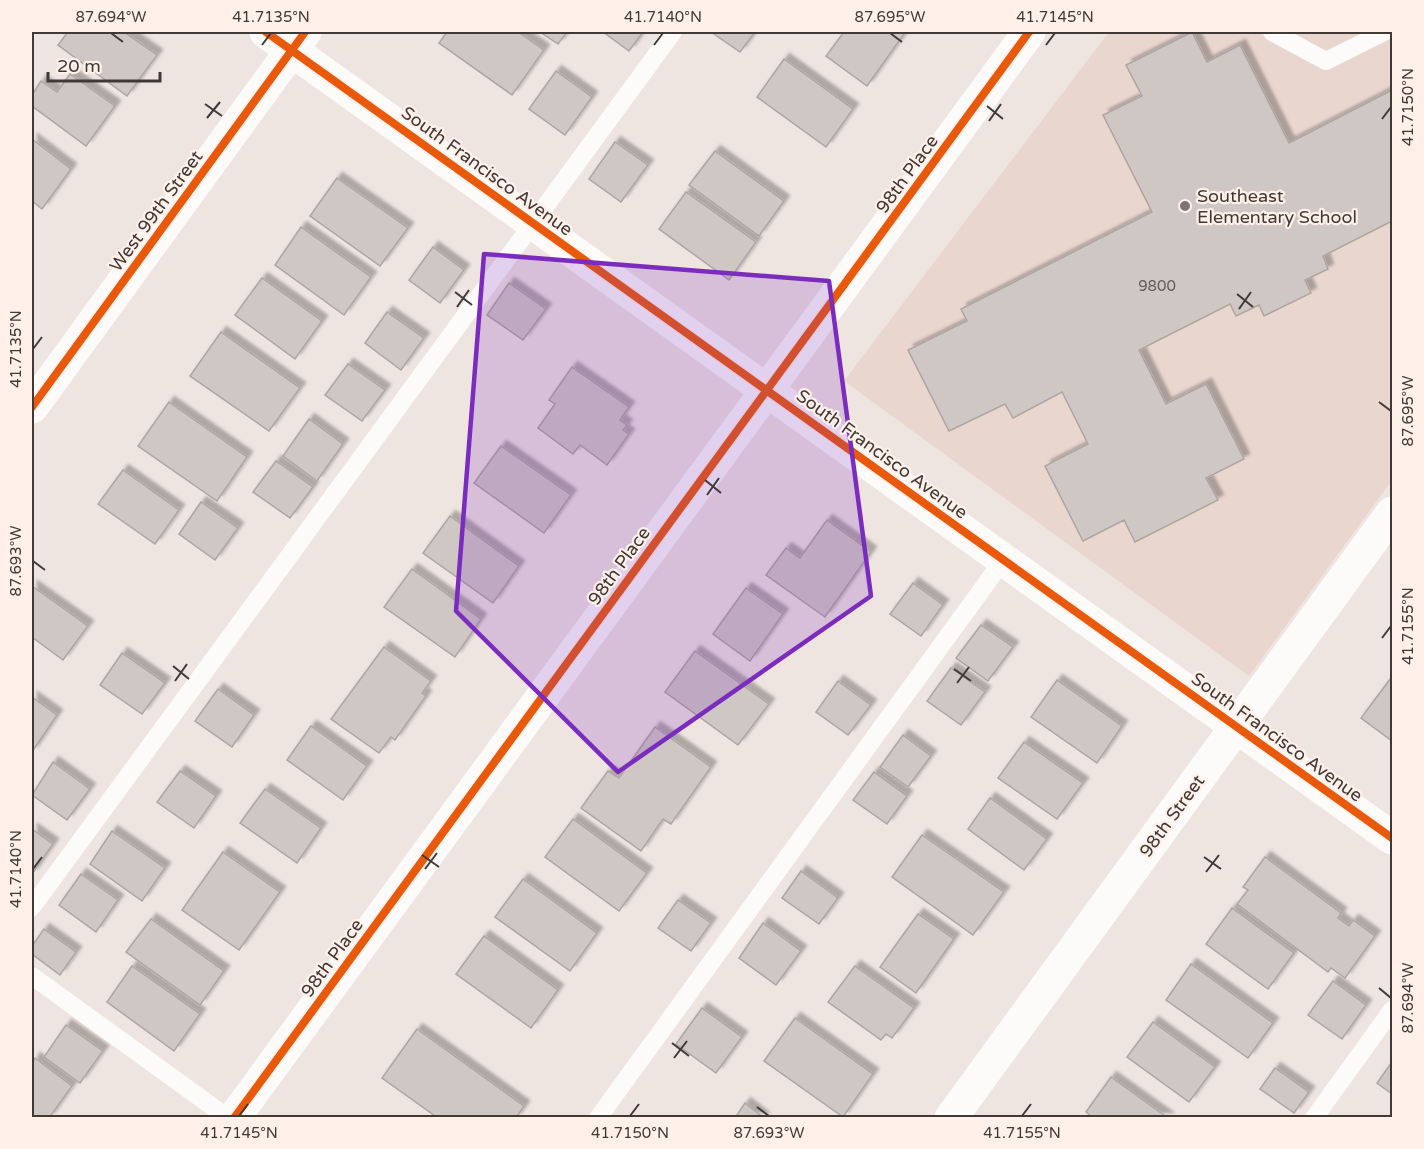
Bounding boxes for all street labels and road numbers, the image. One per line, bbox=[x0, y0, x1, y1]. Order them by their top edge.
street label: South Francisco Avenue bbox=[397, 101, 577, 241]
street label: 98th Place bbox=[871, 131, 943, 217]
street label: West 99th Street bbox=[105, 146, 207, 276]
street label: South Francisco Avenue bbox=[792, 384, 972, 524]
street label: 98th Place bbox=[583, 523, 655, 609]
street label: South Francisco Avenue bbox=[1187, 667, 1367, 807]
street label: 98th Street bbox=[1135, 770, 1209, 862]
street label: 98th Place bbox=[296, 915, 368, 1001]

